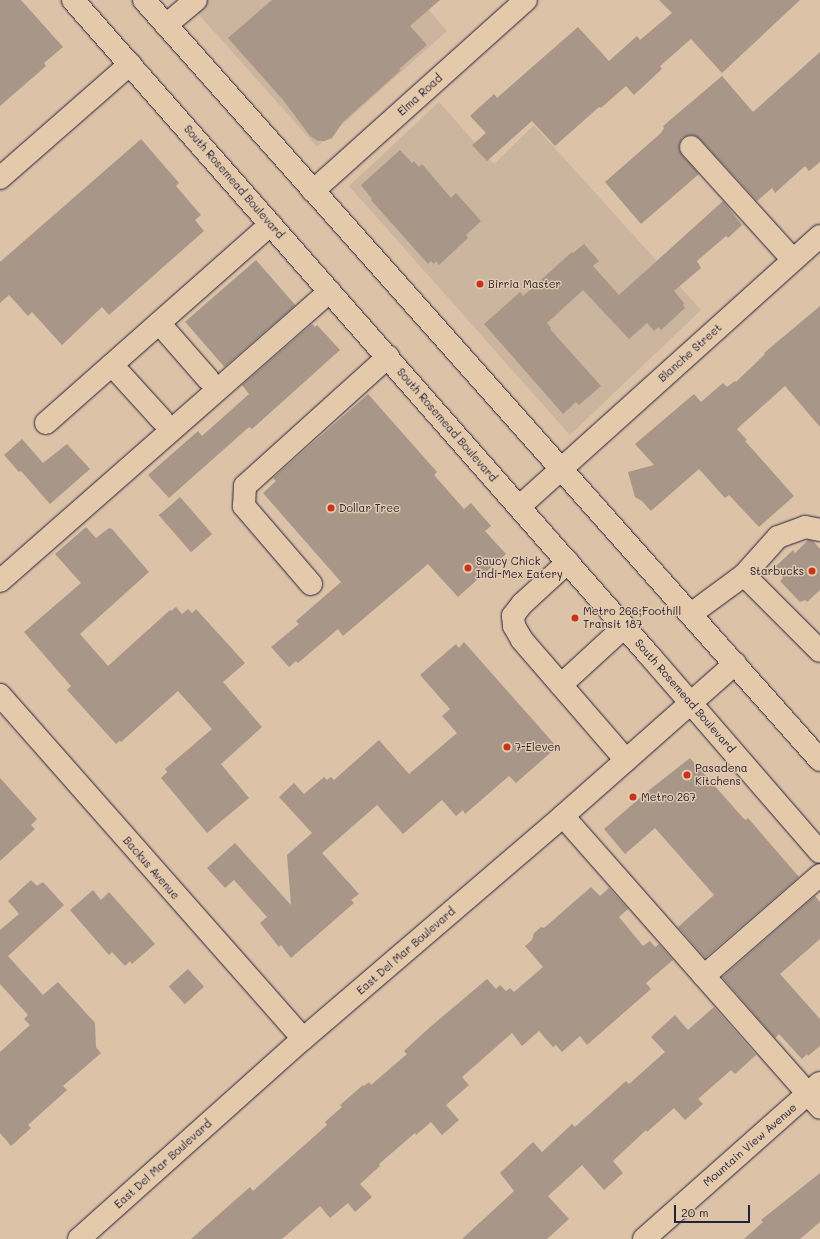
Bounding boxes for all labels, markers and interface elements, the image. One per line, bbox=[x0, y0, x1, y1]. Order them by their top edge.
street label: Elma Road bbox=[395, 71, 445, 119]
street label: South Rosemead Boulevard bbox=[181, 123, 287, 241]
place label: Birria Master bbox=[488, 277, 561, 291]
marker: Birria Master bbox=[475, 279, 485, 289]
street label: Blanche Street bbox=[656, 321, 724, 385]
street label: South Rosemead Boulevard bbox=[394, 366, 500, 484]
place label: Dollar Tree bbox=[339, 501, 400, 515]
marker: Dollar Tree bbox=[326, 503, 336, 513]
place label: Saucy Chick Indi-Mex Eatery bbox=[476, 555, 563, 581]
marker: Saucy Chick Indi-Mex Eatery bbox=[463, 563, 473, 573]
place label: Starbucks bbox=[750, 564, 804, 578]
marker: Starbucks bbox=[807, 566, 817, 576]
place label: Metro 266;Foothill Transit 187 bbox=[583, 605, 681, 631]
marker: Metro 266;Foothill Transit 187 bbox=[570, 613, 580, 623]
street label: South Rosemead Boulevard bbox=[632, 637, 738, 755]
place label: 7-Eleven bbox=[515, 740, 560, 754]
marker: 7-Eleven bbox=[502, 742, 512, 752]
place label: Pasadena Kitchens bbox=[695, 762, 748, 788]
marker: Pasadena Kitchens bbox=[682, 770, 692, 780]
place label: Metro 267 bbox=[641, 790, 696, 804]
marker: Metro 267 bbox=[628, 792, 638, 802]
street label: Backus Avenue bbox=[120, 834, 182, 902]
street label: East Del Mar Boulevard bbox=[354, 905, 458, 997]
street label: Mountain View Avenue bbox=[701, 1101, 799, 1189]
street label: East Del Mar Boulevard bbox=[112, 1117, 214, 1211]
scale bar bbox=[676, 1197, 752, 1223]
text: 20 m bbox=[681, 1204, 709, 1220]

